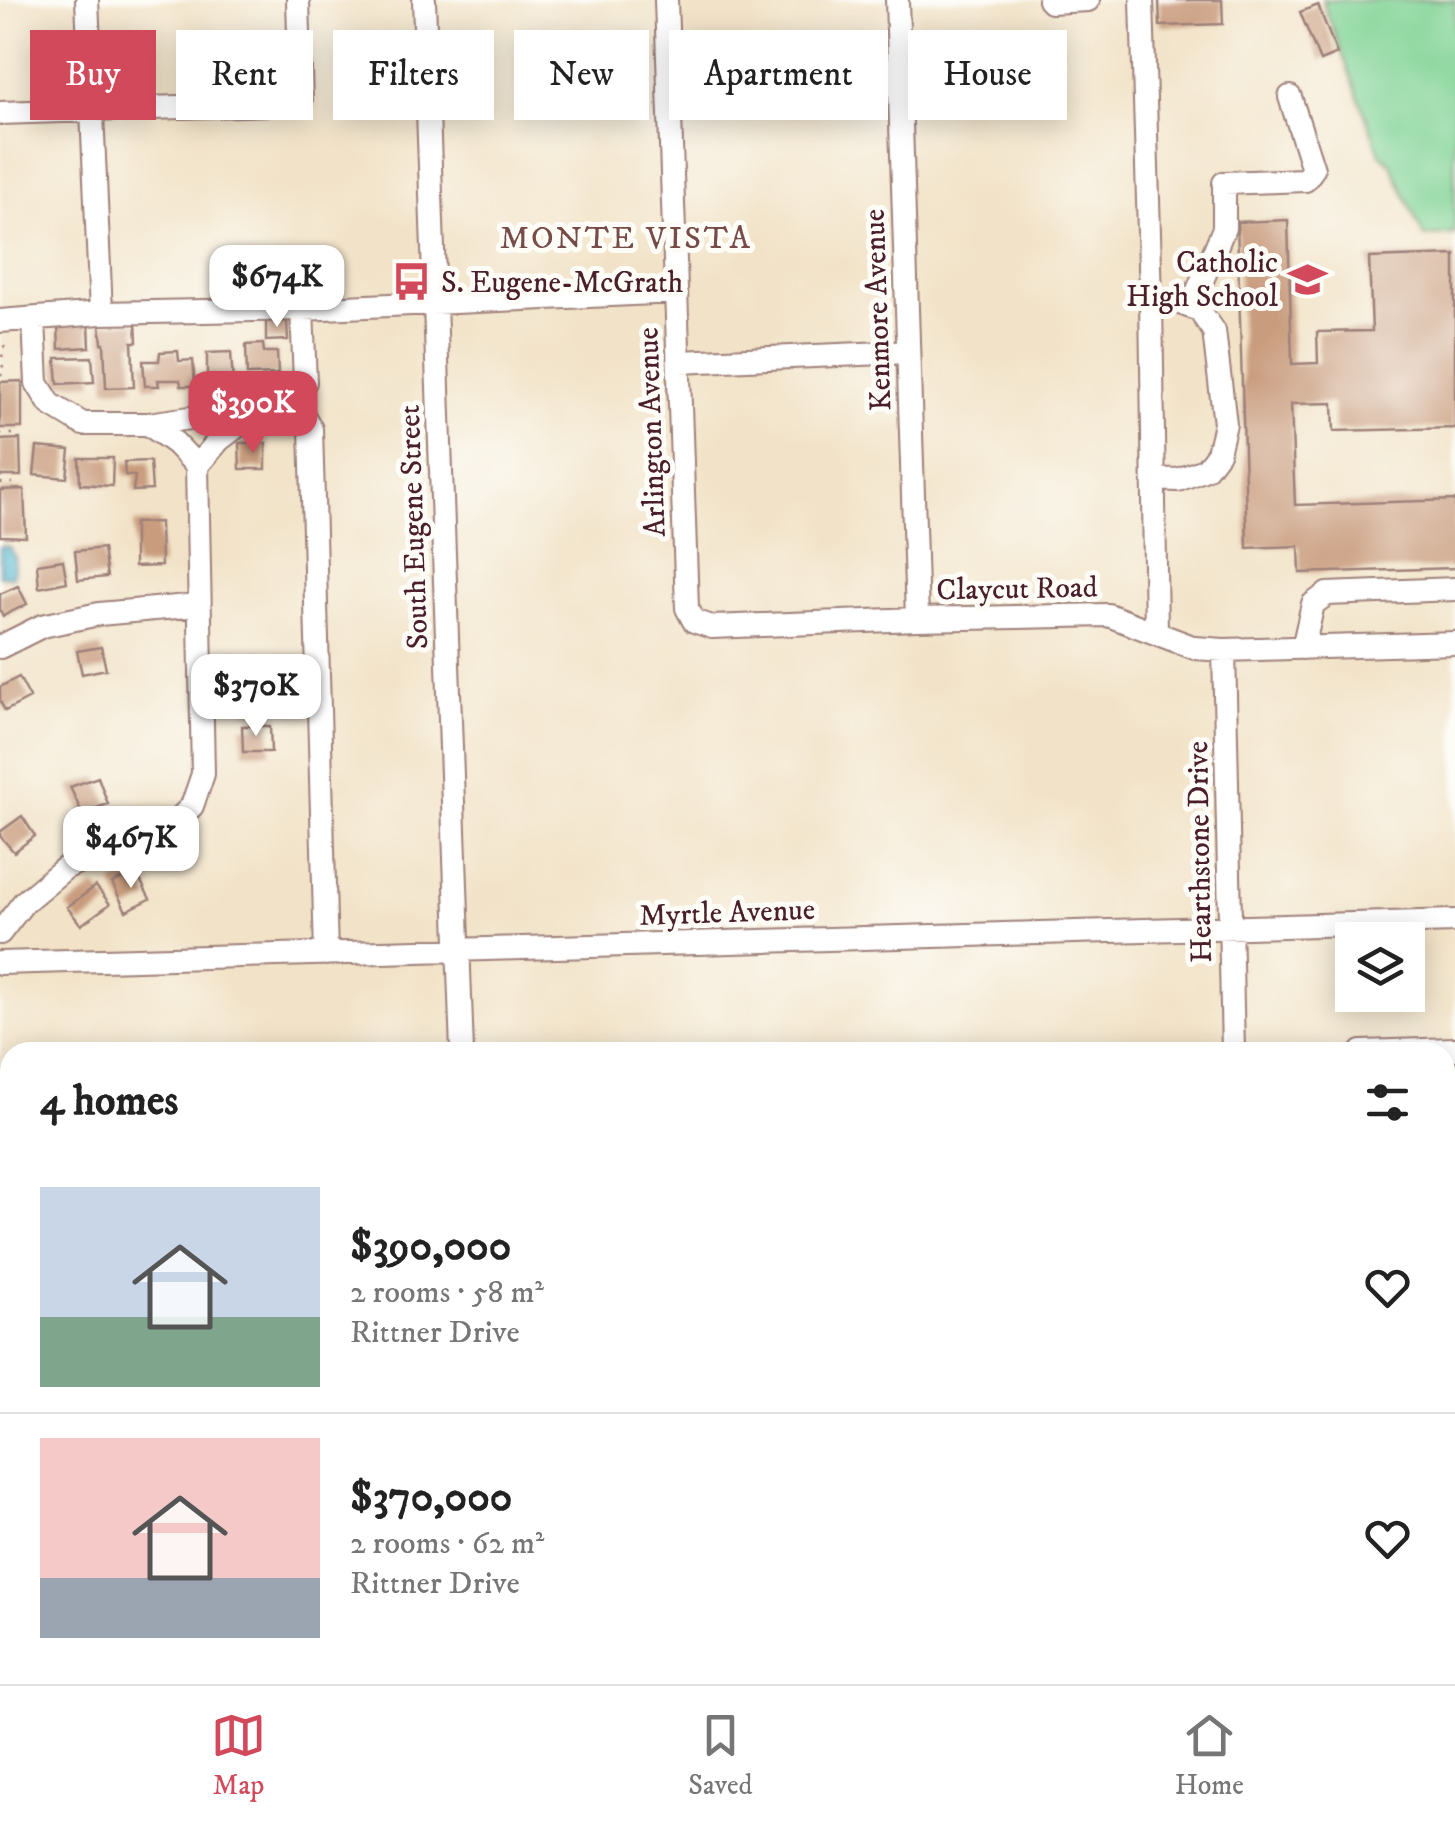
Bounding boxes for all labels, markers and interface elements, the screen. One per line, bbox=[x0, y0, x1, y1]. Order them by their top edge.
chip: Buy bbox=[30, 30, 156, 120]
chip: Rent bbox=[176, 30, 313, 120]
chip: Filters bbox=[333, 30, 494, 120]
chip: New bbox=[514, 30, 649, 120]
chip: Apartment bbox=[669, 30, 888, 120]
chip: House bbox=[908, 30, 1067, 120]
street label: Kenmore Avenue bbox=[856, 208, 901, 412]
district label: MONTE VISTA bbox=[500, 219, 752, 259]
pin: $674K bbox=[207, 245, 347, 330]
place label: Catholic High School bbox=[1126, 245, 1278, 316]
text: $674K bbox=[231, 257, 323, 297]
school or university icon: Catholic High School bbox=[1287, 258, 1329, 300]
bus stop icon: S. Eugene-McGrath bbox=[390, 261, 432, 303]
place label: S. Eugene-McGrath bbox=[441, 265, 684, 302]
street label: Arlington Avenue bbox=[630, 326, 675, 537]
pin: $390K bbox=[183, 371, 323, 456]
text: $390K bbox=[210, 383, 296, 423]
street label: South Eugene Street bbox=[392, 404, 437, 650]
street label: Claycut Road bbox=[936, 570, 1098, 609]
pin: $370K bbox=[186, 654, 326, 739]
text: $370K bbox=[213, 666, 299, 706]
street label: Hearthstone Drive bbox=[1180, 741, 1221, 963]
pin: $467K bbox=[61, 806, 201, 891]
text: $467K bbox=[85, 818, 177, 858]
street label: Myrtle Avenue bbox=[638, 892, 816, 935]
map controls bbox=[1335, 922, 1425, 1012]
button: layers bbox=[1335, 922, 1425, 1012]
icon: filters bbox=[1360, 1075, 1415, 1130]
text: 4 homes bbox=[40, 1076, 178, 1128]
text: $390,000 bbox=[350, 1221, 511, 1273]
icon: home bbox=[120, 1227, 240, 1347]
icon: heart bbox=[1360, 1260, 1415, 1315]
text: 2 rooms · 58 m² bbox=[350, 1273, 544, 1313]
text: Rittner Drive bbox=[350, 1313, 520, 1353]
text: $370,000 bbox=[350, 1472, 512, 1524]
icon: home bbox=[120, 1478, 240, 1598]
icon: heart bbox=[1360, 1511, 1415, 1566]
text: 2 rooms · 62 m² bbox=[350, 1524, 544, 1564]
text: Rittner Drive bbox=[350, 1564, 520, 1604]
tab: Map bbox=[211, 1708, 266, 1803]
tab: Saved bbox=[688, 1708, 753, 1803]
tab: Home bbox=[1175, 1708, 1244, 1803]

